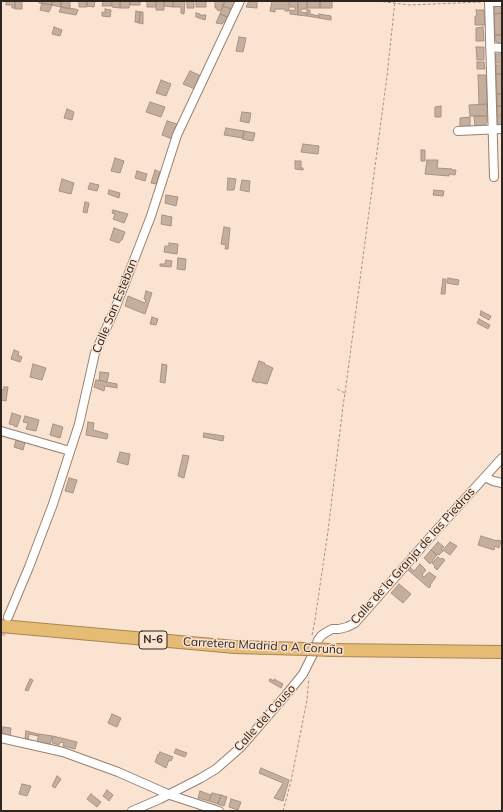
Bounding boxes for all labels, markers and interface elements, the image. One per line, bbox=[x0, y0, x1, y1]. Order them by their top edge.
street label: Calle San Esteban bbox=[90, 257, 140, 355]
street label: Calle de la Granja de las Piedras bbox=[348, 485, 478, 627]
road number: N-6 bbox=[139, 631, 167, 649]
street label: Carretera Madrid a A Coruña bbox=[183, 635, 343, 657]
street label: Calle del Couso bbox=[231, 682, 299, 754]

